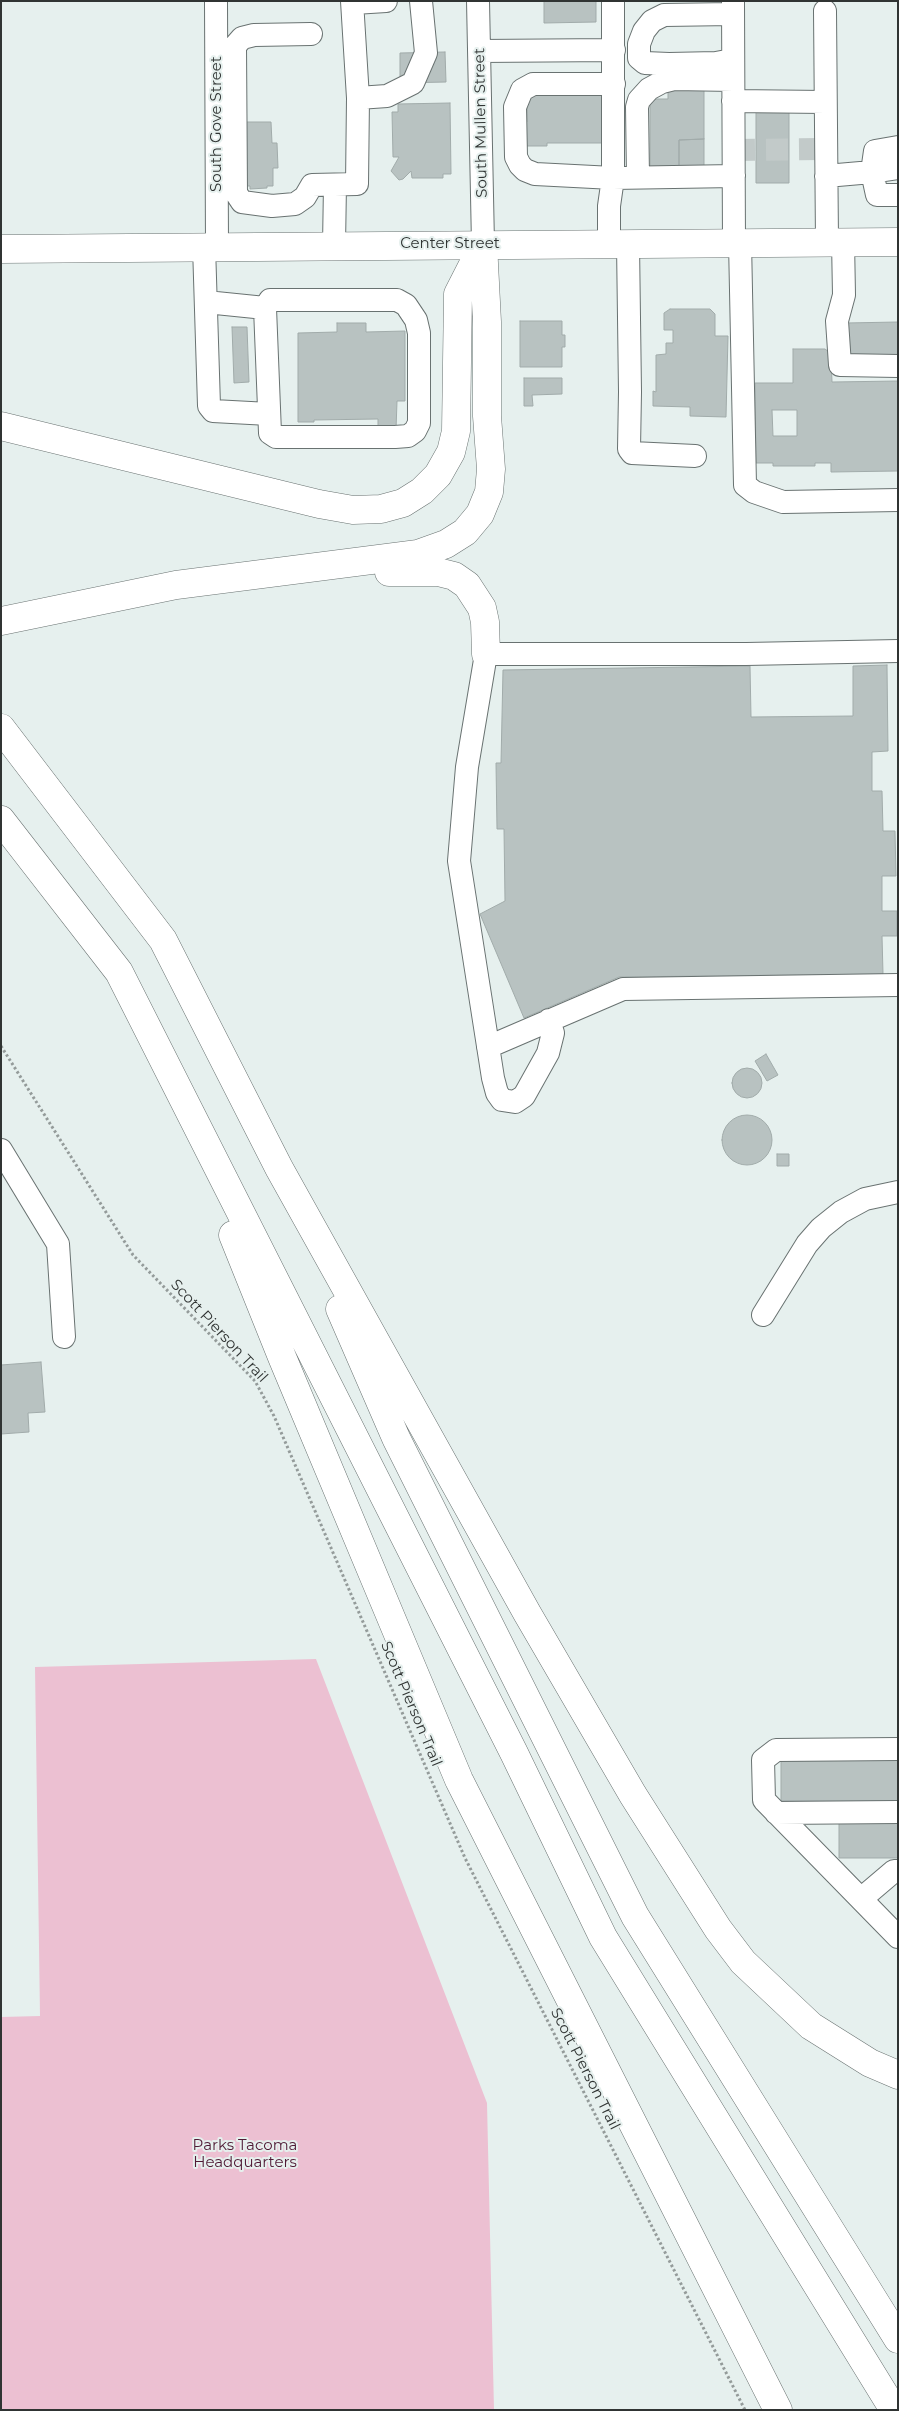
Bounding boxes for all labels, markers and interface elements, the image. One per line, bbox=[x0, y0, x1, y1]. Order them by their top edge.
street label: South Mullen Street bbox=[471, 48, 491, 198]
street label: South Gove Street bbox=[208, 56, 226, 192]
street label: Center Street bbox=[400, 235, 500, 253]
street label: Scott Pierson Trail bbox=[167, 1276, 271, 1386]
street label: Scott Pierson Trail bbox=[376, 1639, 446, 1769]
street label: Scott Pierson Trail bbox=[547, 2005, 623, 2133]
park label: Parks Tacoma Headquarters bbox=[193, 2137, 297, 2172]

